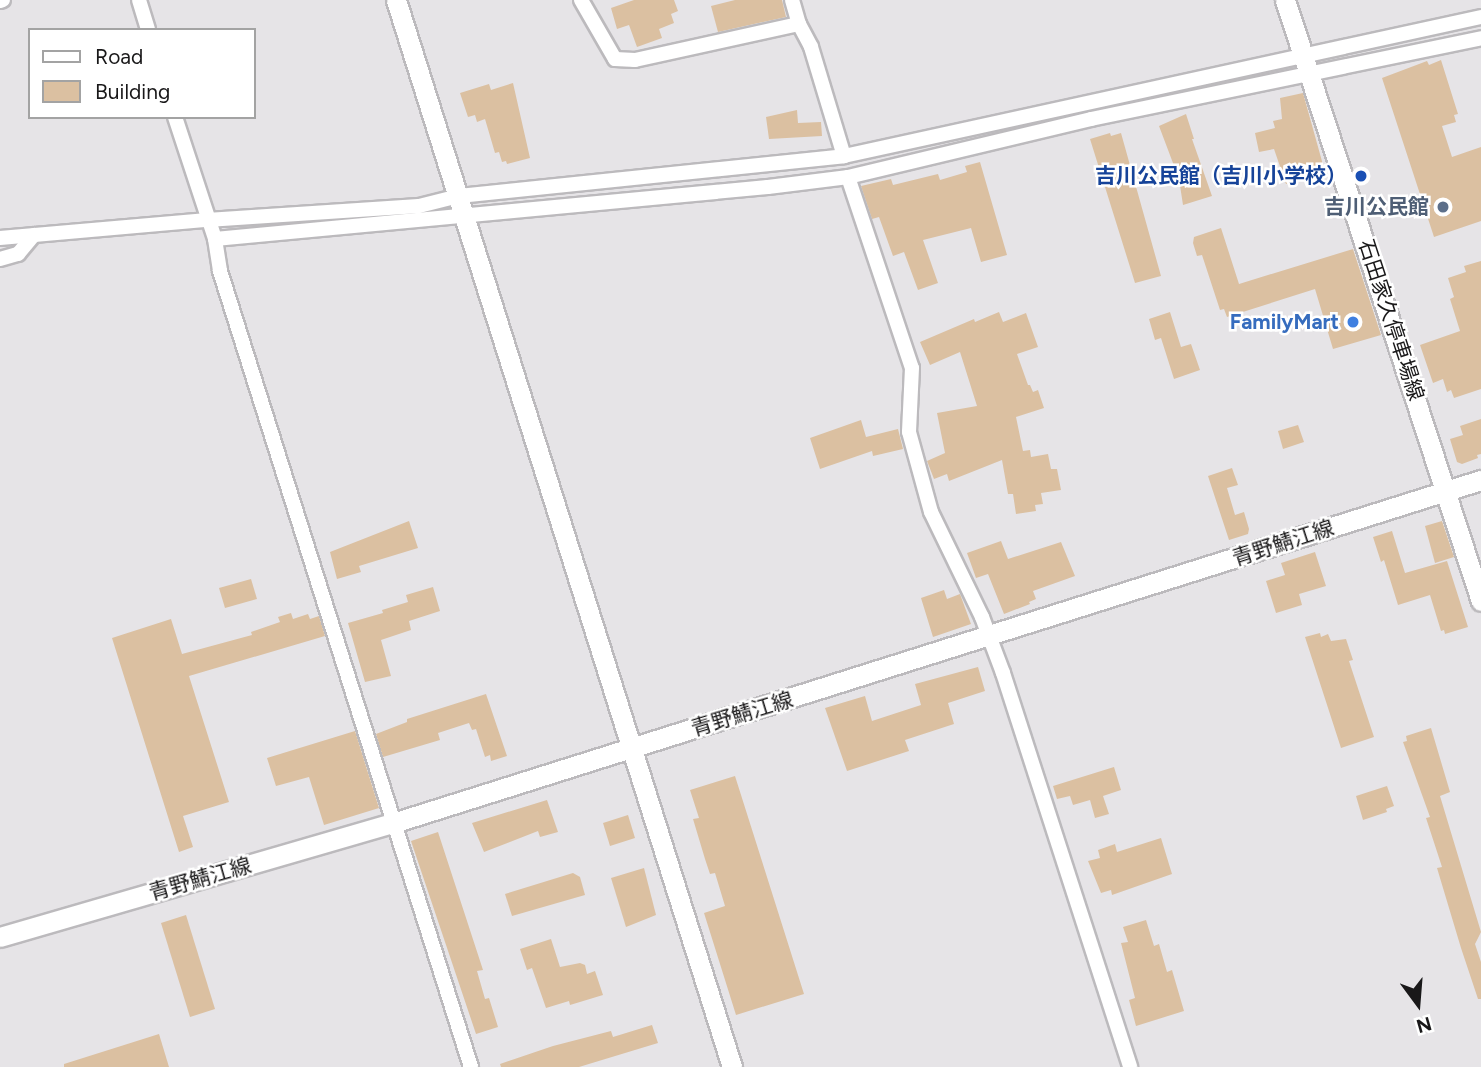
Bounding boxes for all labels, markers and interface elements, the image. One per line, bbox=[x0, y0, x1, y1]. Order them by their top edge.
legend bbox=[28, 28, 256, 119]
text: Road bbox=[95, 44, 143, 69]
text: Building bbox=[95, 79, 170, 104]
place label: 吉川公民館（吉川小学校） bbox=[1095, 163, 1347, 189]
marker: 吉川公民館（吉川小学校） bbox=[1353, 168, 1369, 184]
place label: 吉川公民館 bbox=[1324, 194, 1429, 220]
marker: 吉川公民館 bbox=[1435, 199, 1451, 215]
street label: 石田家久停車場線 bbox=[1353, 236, 1429, 404]
place label: FamilyMart bbox=[1230, 309, 1339, 335]
marker: FamilyMart bbox=[1345, 314, 1361, 330]
street label: 青野鯖江線 bbox=[1229, 515, 1337, 571]
street label: 青野鯖江線 bbox=[688, 687, 796, 741]
street label: 青野鯖江線 bbox=[146, 852, 254, 906]
north arrow bbox=[1383, 969, 1453, 1039]
text: N bbox=[1414, 1012, 1434, 1038]

